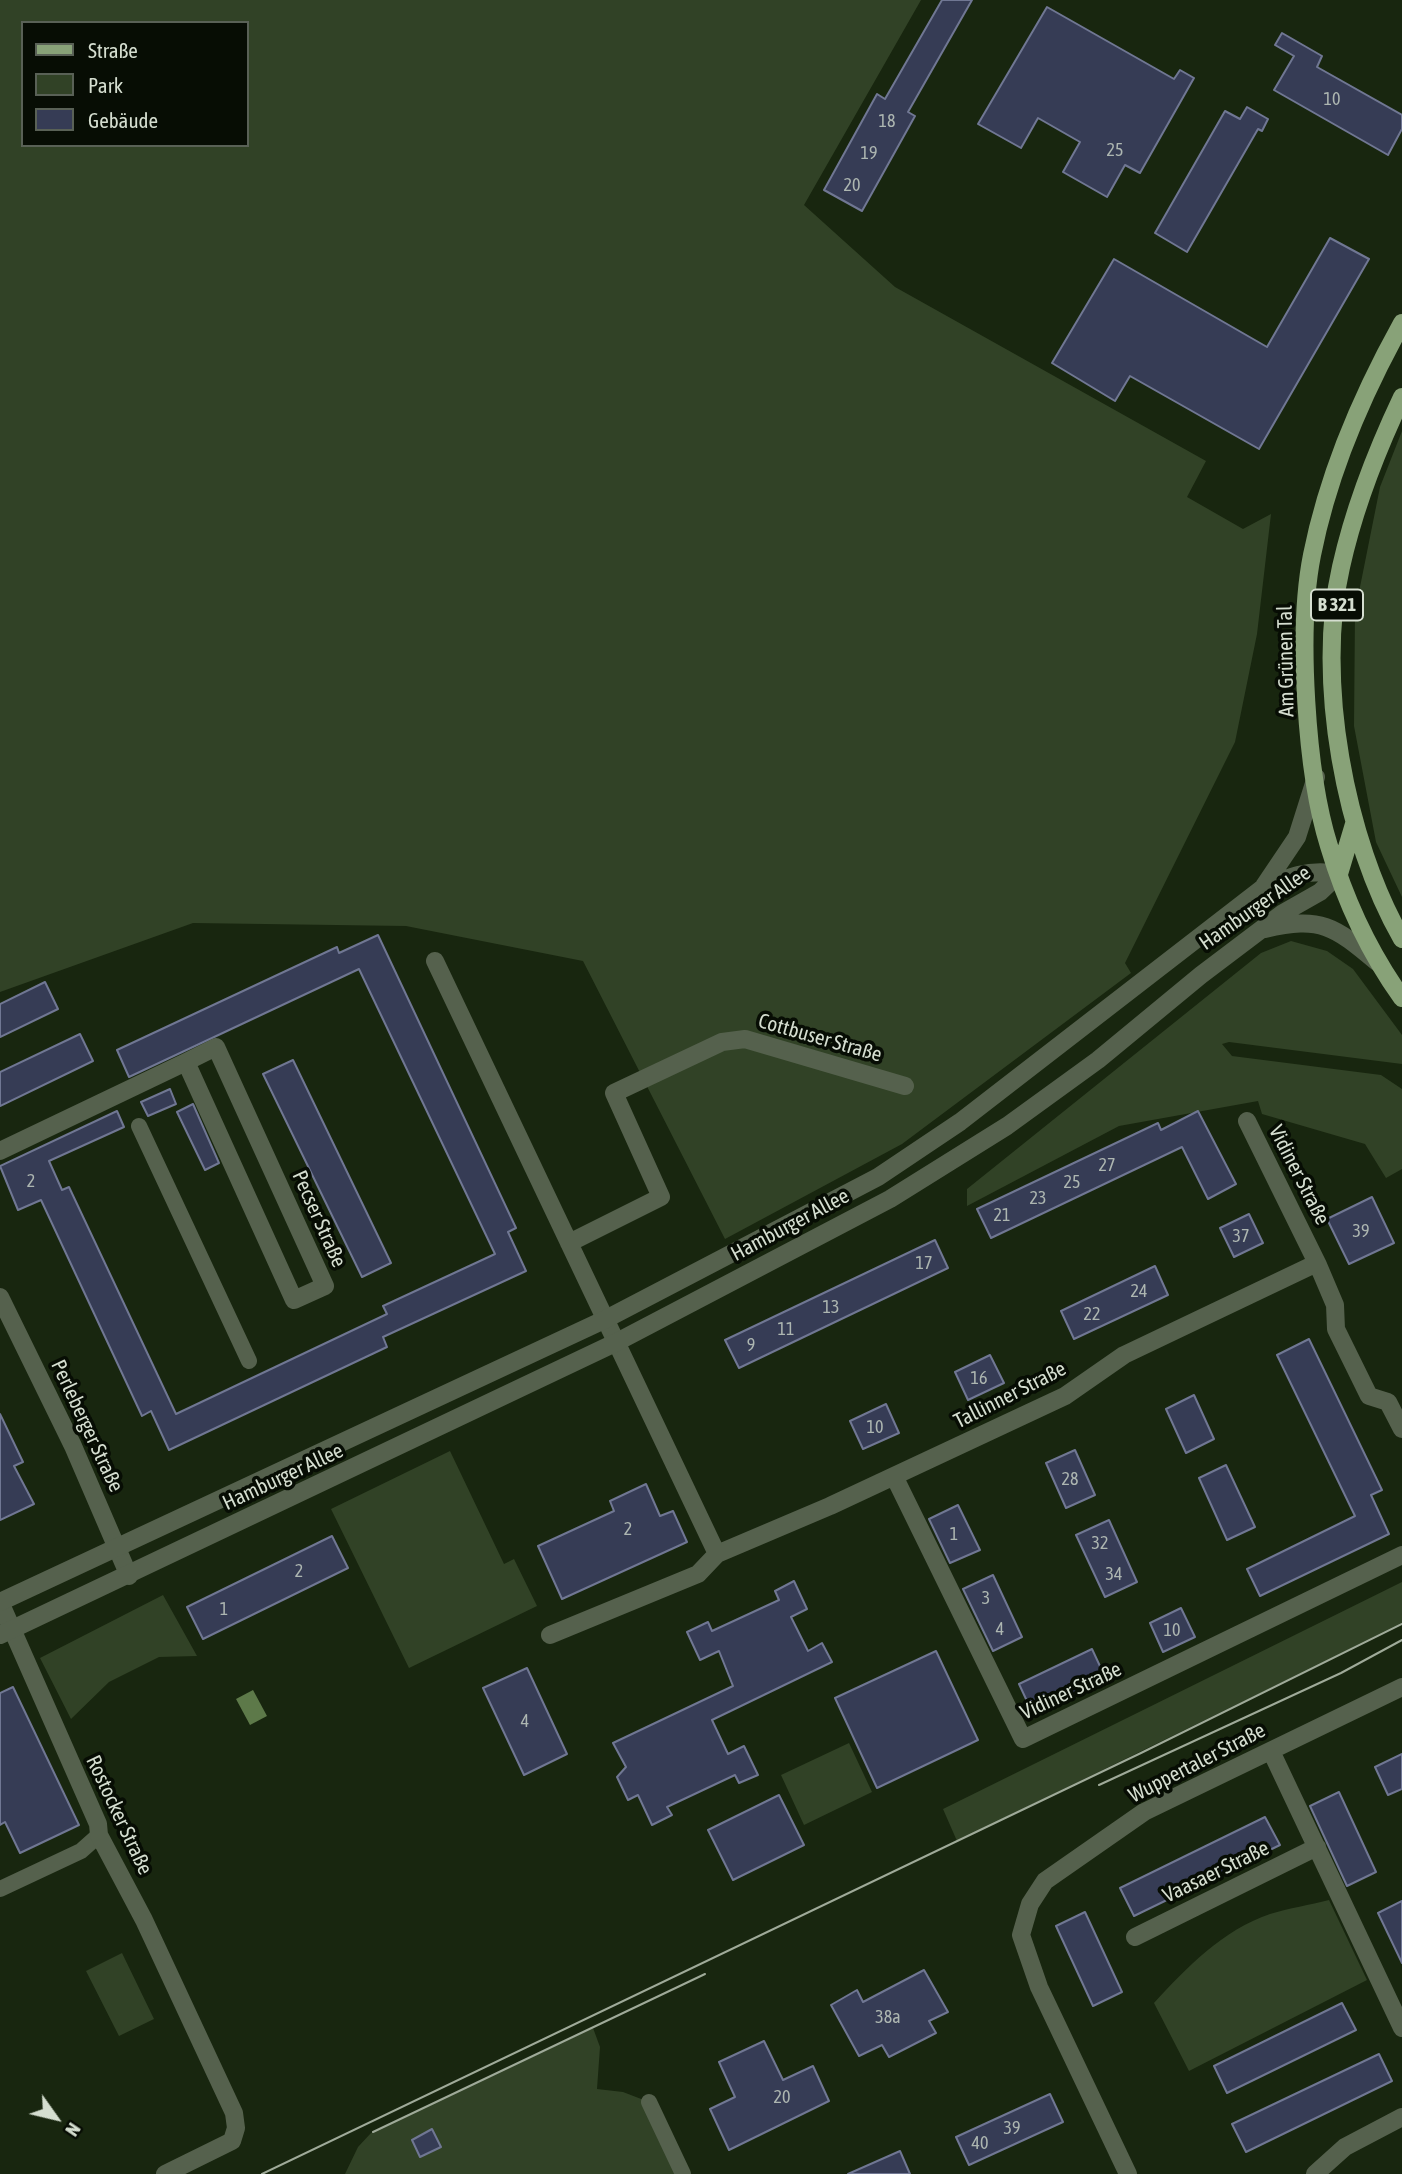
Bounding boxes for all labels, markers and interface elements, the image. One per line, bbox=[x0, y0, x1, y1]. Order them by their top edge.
legend bbox=[21, 21, 248, 147]
text: Straße bbox=[88, 38, 138, 62]
text: Park bbox=[88, 73, 123, 97]
house number: 10 bbox=[1324, 88, 1340, 110]
text: Gebäude bbox=[88, 108, 158, 132]
house number: 18 bbox=[879, 110, 895, 132]
house number: 25 bbox=[1107, 139, 1123, 161]
house number: 19 bbox=[861, 142, 877, 164]
house number: 20 bbox=[844, 174, 860, 196]
road number: B 321 bbox=[1311, 590, 1363, 620]
street label: Am Grünen Tal bbox=[1272, 605, 1300, 717]
street label: Hamburger Allee bbox=[1194, 860, 1316, 956]
street label: Cottbuser Straße bbox=[755, 1008, 885, 1068]
street label: Vidiner Straße bbox=[1263, 1121, 1335, 1229]
house number: 27 bbox=[1099, 1154, 1115, 1176]
street label: Pecser Straße bbox=[287, 1167, 351, 1271]
house number: 2 bbox=[27, 1170, 35, 1192]
house number: 25 bbox=[1064, 1171, 1080, 1193]
street label: Hamburger Allee bbox=[727, 1183, 853, 1267]
house number: 23 bbox=[1030, 1187, 1046, 1209]
house number: 21 bbox=[994, 1204, 1010, 1226]
house number: 39 bbox=[1353, 1220, 1369, 1242]
house number: 37 bbox=[1233, 1225, 1249, 1247]
house number: 17 bbox=[916, 1252, 932, 1274]
house number: 24 bbox=[1131, 1280, 1147, 1302]
house number: 13 bbox=[823, 1296, 839, 1318]
house number: 22 bbox=[1084, 1303, 1100, 1325]
house number: 11 bbox=[778, 1318, 794, 1340]
house number: 9 bbox=[747, 1334, 755, 1356]
street label: Perleberger Straße bbox=[45, 1356, 129, 1496]
street label: Tallinner Straße bbox=[950, 1356, 1070, 1434]
house number: 16 bbox=[971, 1367, 987, 1389]
house number: 10 bbox=[867, 1416, 883, 1438]
street label: Hamburger Allee bbox=[219, 1438, 347, 1516]
house number: 28 bbox=[1062, 1468, 1078, 1490]
house number: 2 bbox=[624, 1518, 632, 1540]
house number: 1 bbox=[950, 1523, 958, 1545]
house number: 32 bbox=[1092, 1532, 1108, 1554]
house number: 2 bbox=[295, 1560, 303, 1582]
house number: 34 bbox=[1106, 1563, 1122, 1585]
house number: 3 bbox=[982, 1587, 990, 1609]
house number: 1 bbox=[220, 1598, 228, 1620]
house number: 4 bbox=[996, 1618, 1004, 1640]
house number: 10 bbox=[1164, 1619, 1180, 1641]
street label: Vidiner Straße bbox=[1017, 1657, 1125, 1725]
house number: 4 bbox=[521, 1710, 529, 1732]
street label: Wuppertaler Straße bbox=[1124, 1718, 1270, 1808]
street label: Rostocker Straße bbox=[80, 1751, 158, 1879]
street label: Vaasaer Straße bbox=[1159, 1836, 1273, 1908]
house number: 38a bbox=[875, 2006, 901, 2028]
north arrow bbox=[21, 2083, 91, 2153]
house number: 20 bbox=[774, 2086, 790, 2108]
house number: 39 bbox=[1004, 2117, 1020, 2139]
text: N bbox=[61, 2119, 86, 2141]
house number: 40 bbox=[972, 2132, 988, 2154]

